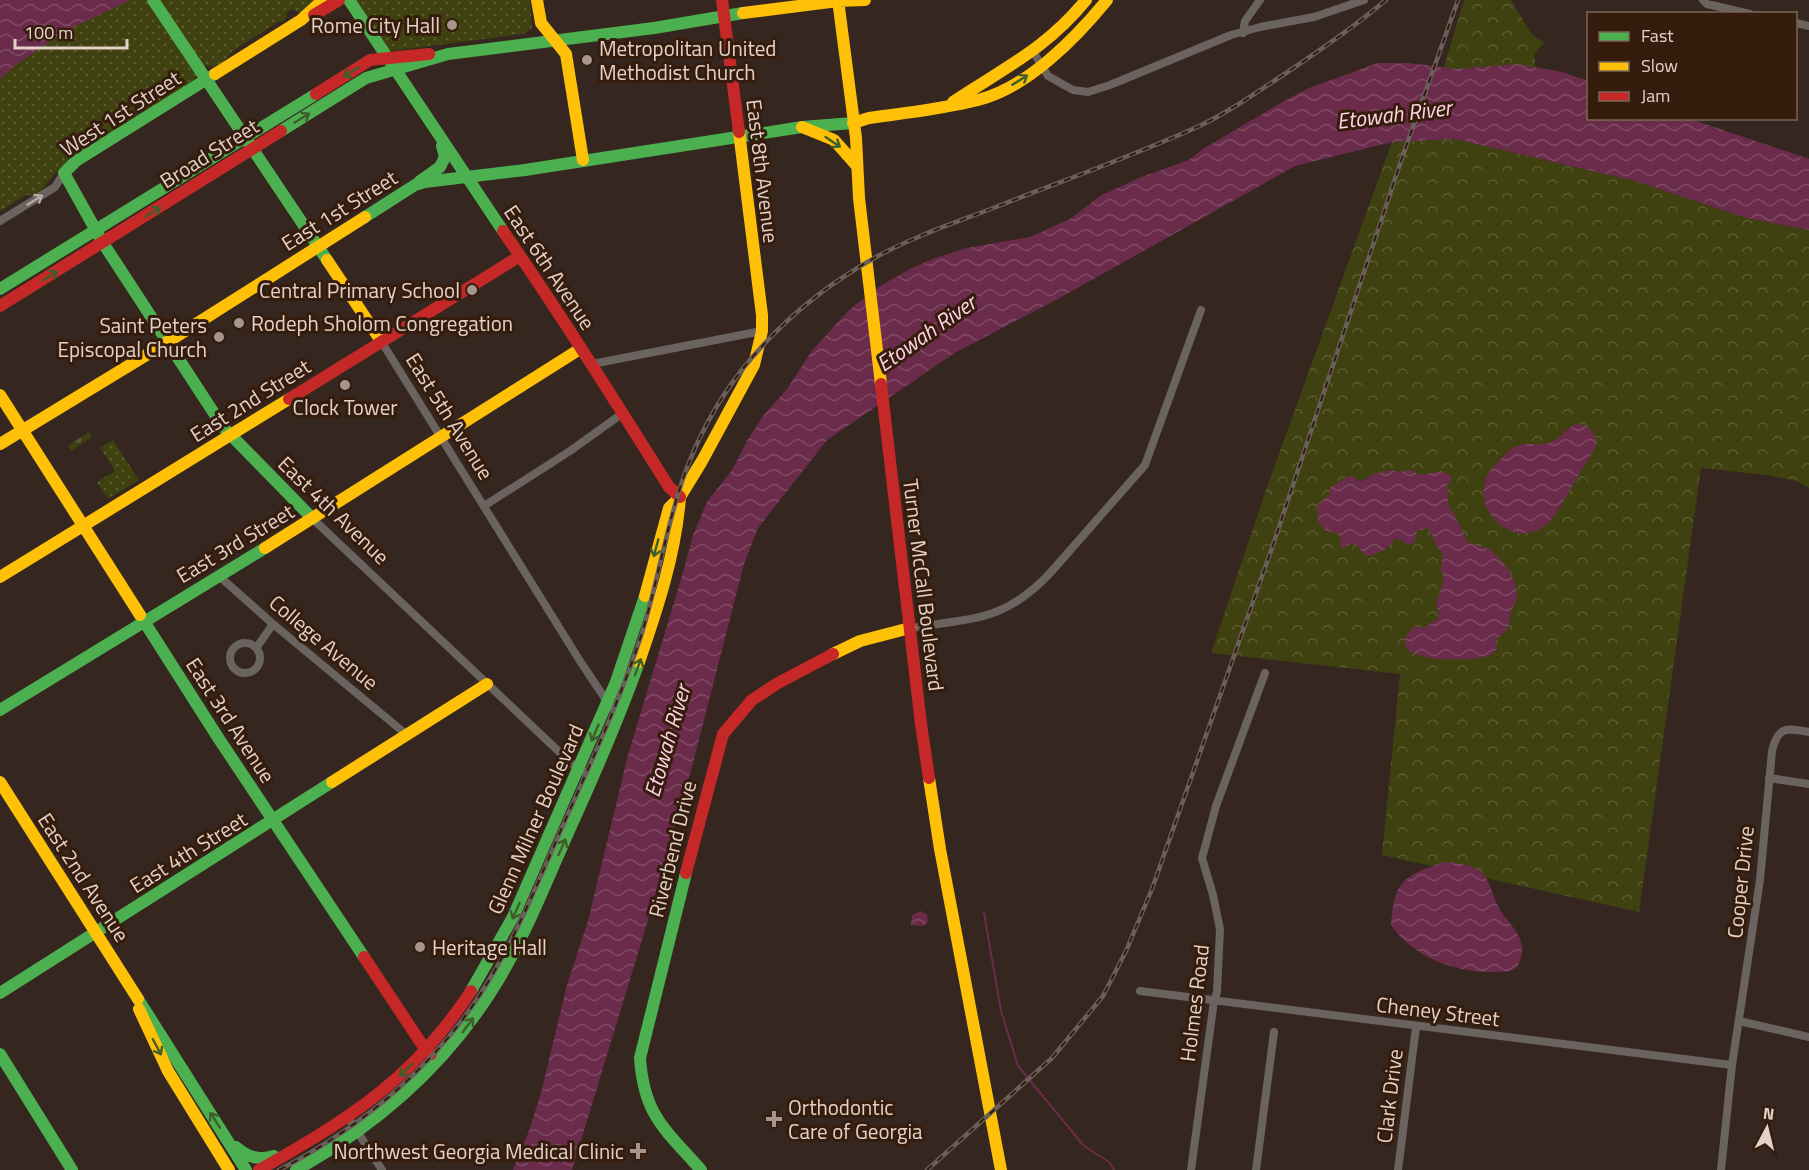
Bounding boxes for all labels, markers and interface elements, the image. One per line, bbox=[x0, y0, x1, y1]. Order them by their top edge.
place label: Rome City Hall bbox=[311, 9, 440, 41]
scale bar bbox=[15, 12, 128, 50]
legend bbox=[1587, 12, 1797, 120]
marker: Rome City Hall bbox=[445, 18, 459, 32]
text: 100 m bbox=[24, 19, 73, 46]
text: Fast bbox=[1641, 22, 1674, 49]
place label: Metropolitan United Methodist Church bbox=[599, 32, 776, 88]
text: Slow bbox=[1641, 52, 1678, 79]
marker: Metropolitan United Methodist Church bbox=[580, 53, 594, 67]
street label: West 1st Street bbox=[53, 62, 187, 164]
one-way arrow bbox=[343, 67, 360, 79]
one-way arrow bbox=[1011, 74, 1028, 86]
text: Jam bbox=[1641, 82, 1670, 109]
water label: Etowah River bbox=[1335, 90, 1456, 138]
street label: East 8th Avenue bbox=[738, 97, 788, 245]
street label: Broad Street bbox=[153, 110, 265, 196]
one-way arrow bbox=[293, 112, 310, 124]
one-way arrow bbox=[824, 136, 841, 149]
street label: East 1st Street bbox=[275, 161, 404, 258]
one-way arrow bbox=[26, 193, 43, 205]
street label: East 6th Avenue bbox=[496, 198, 604, 336]
one-way arrow bbox=[144, 205, 161, 217]
one-way arrow bbox=[41, 269, 58, 281]
place label: Central Primary School bbox=[259, 274, 460, 306]
marker: Central Primary School bbox=[465, 283, 479, 297]
water label: Etowah River bbox=[869, 284, 985, 380]
place label: Rodeph Sholom Congregation bbox=[251, 307, 513, 339]
place label: Saint Peters Episcopal Church bbox=[57, 309, 207, 365]
marker: Rodeph Sholom Congregation bbox=[232, 316, 246, 330]
marker: Saint Peters Episcopal Church bbox=[212, 330, 226, 344]
street label: East 5th Avenue bbox=[398, 346, 502, 486]
street label: East 2nd Street bbox=[184, 350, 317, 450]
marker: Clock Tower bbox=[338, 378, 352, 392]
place label: Clock Tower bbox=[292, 391, 398, 423]
street label: East 4th Avenue bbox=[271, 448, 397, 572]
street label: Turner McCall Boulevard bbox=[895, 477, 953, 693]
street label: East 3rd Street bbox=[170, 495, 301, 591]
one-way arrow bbox=[650, 539, 662, 558]
street label: College Avenue bbox=[262, 587, 386, 697]
street label: East 3rd Avenue bbox=[178, 651, 284, 789]
one-way arrow bbox=[633, 658, 644, 677]
water label: Etowah River bbox=[635, 678, 700, 801]
street label: Glenn Milner Boulevard bbox=[479, 719, 591, 919]
one-way arrow bbox=[589, 723, 600, 742]
street label: Riverbend Drive bbox=[640, 777, 704, 921]
street label: East 4th Street bbox=[123, 803, 253, 901]
street label: East 2nd Avenue bbox=[30, 806, 138, 948]
street label: Cooper Drive bbox=[1718, 824, 1762, 940]
one-way arrow bbox=[557, 838, 568, 856]
one-way arrow bbox=[509, 902, 521, 920]
place label: Heritage Hall bbox=[432, 931, 547, 963]
marker: Heritage Hall bbox=[413, 940, 427, 954]
street label: Holmes Road bbox=[1171, 942, 1217, 1064]
street label: Cheney Street bbox=[1375, 988, 1502, 1035]
one-way arrow bbox=[461, 1017, 474, 1033]
one-way arrow bbox=[151, 1038, 163, 1055]
street label: Clark Drive bbox=[1367, 1047, 1411, 1145]
one-way arrow bbox=[398, 1063, 413, 1078]
place label: Orthodontic Care of Georgia bbox=[788, 1091, 923, 1147]
north arrow bbox=[1737, 1098, 1797, 1158]
text: N bbox=[1762, 1101, 1776, 1126]
marker: Orthodontic Care of Georgia bbox=[765, 1110, 783, 1128]
one-way arrow bbox=[209, 1113, 221, 1129]
place label: Northwest Georgia Medical Clinic bbox=[334, 1135, 624, 1167]
marker: Northwest Georgia Medical Clinic bbox=[629, 1142, 647, 1160]

